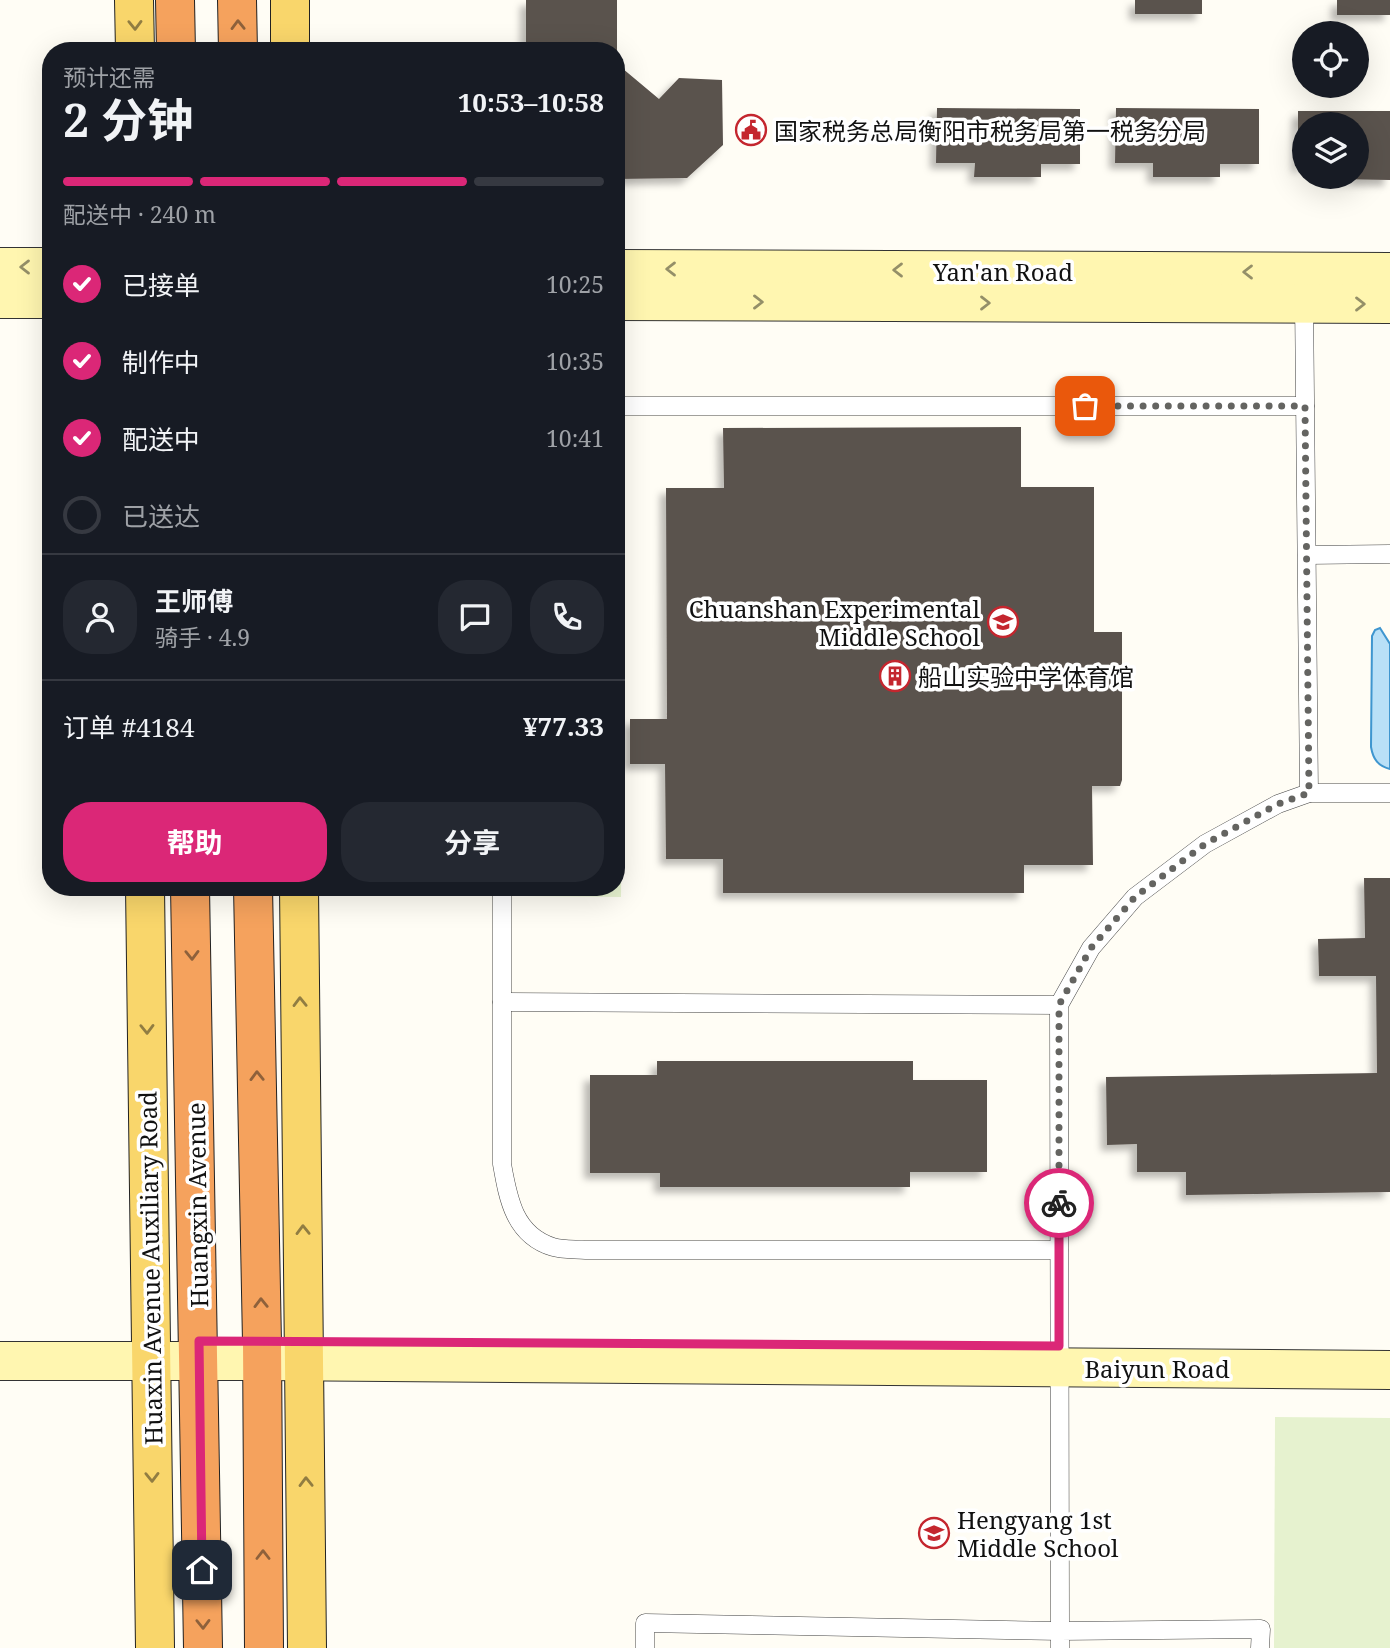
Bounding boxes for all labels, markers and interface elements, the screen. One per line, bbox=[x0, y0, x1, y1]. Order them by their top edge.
one-way arrow bbox=[127, 20, 142, 31]
one-way arrow bbox=[230, 20, 246, 30]
map controls bbox=[1292, 21, 1369, 189]
button: locate bbox=[1292, 21, 1369, 98]
text: 预计还需 bbox=[63, 61, 155, 93]
text: 10:53–10:58 bbox=[458, 84, 604, 120]
text: 2 分钟 bbox=[63, 88, 193, 150]
button: layers bbox=[1292, 112, 1369, 189]
public building icon: 国家税务总局衡阳市税务局第一税务分局 bbox=[734, 113, 768, 147]
place label: 国家税务总局衡阳市税务局第一税务分局 bbox=[774, 114, 1206, 147]
text: 配送中 · 240 m bbox=[63, 198, 216, 230]
street label: Yan'an Road bbox=[932, 255, 1073, 288]
one-way arrow bbox=[20, 259, 30, 275]
one-way arrow bbox=[665, 261, 676, 277]
one-way arrow bbox=[893, 262, 903, 278]
one-way arrow bbox=[1243, 264, 1253, 280]
icon: check bbox=[63, 265, 101, 303]
text: 已接单 bbox=[122, 267, 200, 303]
text: 10:25 bbox=[546, 268, 604, 300]
one-way arrow bbox=[753, 294, 763, 310]
one-way arrow bbox=[980, 295, 991, 311]
one-way arrow bbox=[1355, 296, 1365, 312]
icon: check bbox=[63, 342, 101, 380]
text: 制作中 bbox=[122, 344, 200, 380]
text: 10:35 bbox=[546, 345, 604, 377]
pin bbox=[1055, 376, 1115, 436]
icon: bag bbox=[1066, 387, 1104, 425]
icon: check bbox=[63, 419, 101, 457]
text: 配送中 bbox=[122, 421, 200, 457]
text: 10:41 bbox=[546, 422, 604, 454]
text: 已送达 bbox=[122, 498, 200, 534]
button: person bbox=[63, 580, 137, 654]
button: chat bbox=[438, 580, 512, 654]
button: phone bbox=[530, 580, 604, 654]
text: 王师傅 bbox=[155, 583, 233, 619]
place label: Chuanshan Experimental Middle School bbox=[689, 592, 981, 653]
school or university icon: Chuanshan Experimental Middle School bbox=[986, 605, 1020, 639]
text: 骑手 · 4.9 bbox=[155, 621, 250, 653]
building icon: 船山实验中学体育馆 bbox=[878, 659, 912, 693]
place label: 船山实验中学体育馆 bbox=[918, 660, 1134, 693]
text: ¥77.33 bbox=[523, 708, 604, 744]
text: 订单 #4184 bbox=[63, 709, 194, 745]
button: 帮助 bbox=[63, 802, 327, 882]
button: 分享 bbox=[341, 802, 604, 882]
one-way arrow bbox=[184, 950, 199, 961]
one-way arrow bbox=[292, 997, 308, 1007]
one-way arrow bbox=[139, 1024, 155, 1035]
one-way arrow bbox=[249, 1070, 264, 1081]
street label: Huaxin Avenue Auxiliary Road bbox=[130, 1091, 170, 1445]
street label: Huangxin Avenue bbox=[179, 1102, 215, 1308]
courier bbox=[1024, 1168, 1094, 1238]
icon: bike bbox=[1040, 1184, 1078, 1222]
one-way arrow bbox=[295, 1224, 311, 1235]
one-way arrow bbox=[253, 1298, 269, 1308]
street label: Baiyun Road bbox=[1084, 1352, 1230, 1385]
one-way arrow bbox=[144, 1472, 160, 1483]
one-way arrow bbox=[298, 1476, 313, 1487]
place label: Hengyang 1st Middle School bbox=[957, 1503, 1119, 1564]
school or university icon: Hengyang 1st Middle School bbox=[917, 1516, 951, 1550]
pin bbox=[172, 1540, 232, 1600]
one-way arrow bbox=[255, 1550, 271, 1560]
icon: home bbox=[183, 1551, 221, 1589]
one-way arrow bbox=[195, 1619, 211, 1630]

